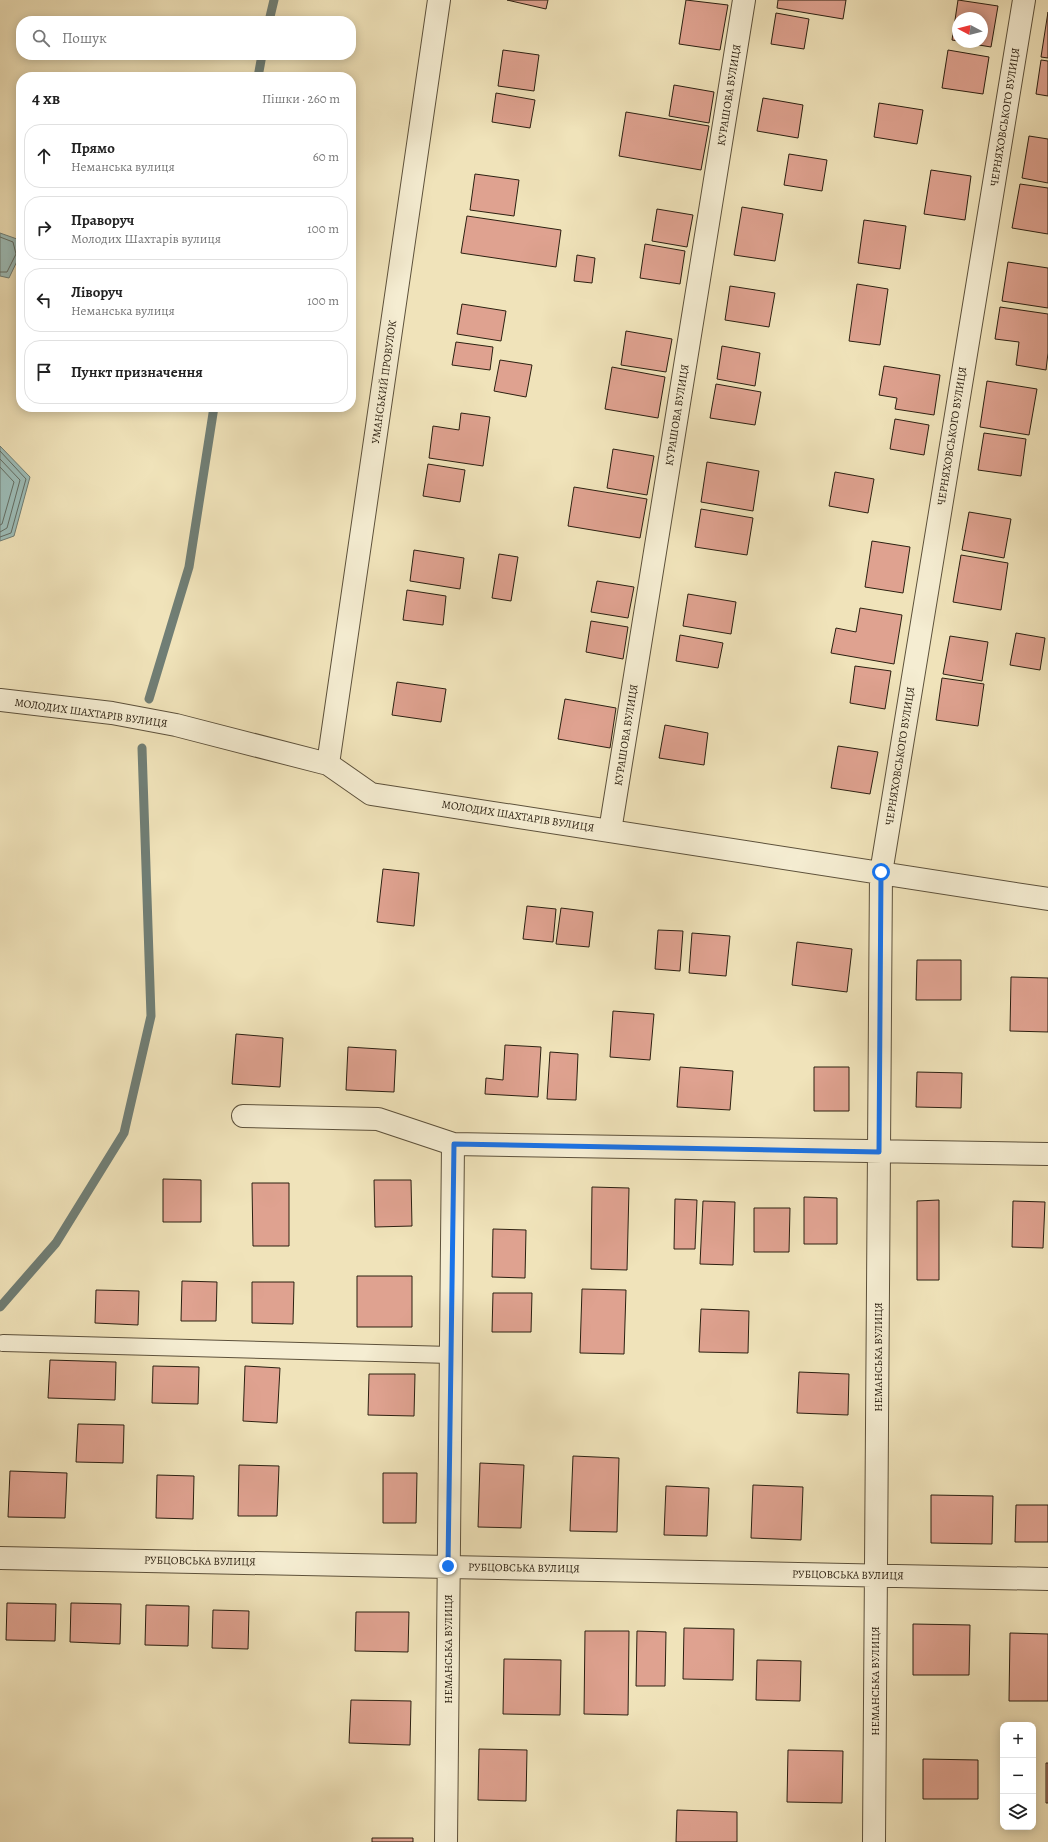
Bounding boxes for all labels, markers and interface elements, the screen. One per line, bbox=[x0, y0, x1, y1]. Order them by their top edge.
north arrow bbox=[952, 12, 988, 48]
search box bbox=[16, 16, 356, 60]
icon: search bbox=[30, 27, 52, 49]
text: Пошук bbox=[62, 28, 107, 48]
street label: КУРАШОВА ВУЛИЦЯ bbox=[714, 43, 744, 147]
street label: ЧЕРНЯХОВСЬКОГО ВУЛИЦЯ bbox=[987, 46, 1023, 187]
text: 4 хв bbox=[32, 87, 60, 110]
text: Пішки · 260 m bbox=[262, 90, 340, 107]
text: Прямо bbox=[71, 138, 115, 158]
icon: ahead bbox=[33, 145, 55, 167]
text: 60 m bbox=[313, 148, 339, 165]
text: Неманська вулиця bbox=[71, 158, 175, 175]
text: Праворуч bbox=[71, 210, 134, 230]
icon: right bbox=[33, 217, 55, 239]
text: 100 m bbox=[307, 220, 339, 237]
text: Молодих Шахтарів вулиця bbox=[71, 230, 221, 247]
text: Ліворуч bbox=[71, 282, 123, 302]
icon: left bbox=[33, 289, 55, 311]
text: 100 m bbox=[307, 292, 339, 309]
text: Неманська вулиця bbox=[71, 302, 175, 319]
street label: УМАНСЬКИЙ ПРОВУЛОК bbox=[368, 319, 400, 445]
icon: arrive bbox=[33, 361, 55, 383]
text: Пункт призначення bbox=[71, 362, 203, 382]
street label: КУРАШОВА ВУЛИЦЯ bbox=[662, 363, 692, 467]
street label: ЧЕРНЯХОВСЬКОГО ВУЛИЦЯ bbox=[934, 365, 970, 506]
street label: КУРАШОВА ВУЛИЦЯ bbox=[611, 683, 641, 787]
street label: ЧЕРНЯХОВСЬКОГО ВУЛИЦЯ bbox=[882, 685, 918, 826]
street label: МОЛОДИХ ШАХТАРІВ ВУЛИЦЯ bbox=[14, 695, 169, 731]
street label: МОЛОДИХ ШАХТАРІВ ВУЛИЦЯ bbox=[441, 797, 596, 836]
route start bbox=[872, 863, 890, 881]
street label: НЕМАНСЬКА ВУЛИЦЯ bbox=[871, 1302, 886, 1412]
street label: РУБЦОВСЬКА ВУЛИЦЯ bbox=[144, 1553, 256, 1569]
route end bbox=[439, 1557, 457, 1575]
street label: РУБЦОВСЬКА ВУЛИЦЯ bbox=[468, 1560, 580, 1576]
street label: РУБЦОВСЬКА ВУЛИЦЯ bbox=[792, 1567, 904, 1583]
street label: НЕМАНСЬКА ВУЛИЦЯ bbox=[441, 1594, 456, 1704]
street label: НЕМАНСЬКА ВУЛИЦЯ bbox=[868, 1626, 883, 1736]
map controls bbox=[1000, 1722, 1036, 1830]
button: + bbox=[1000, 1722, 1036, 1758]
button: − bbox=[1000, 1758, 1036, 1794]
button: layers bbox=[1000, 1794, 1036, 1830]

